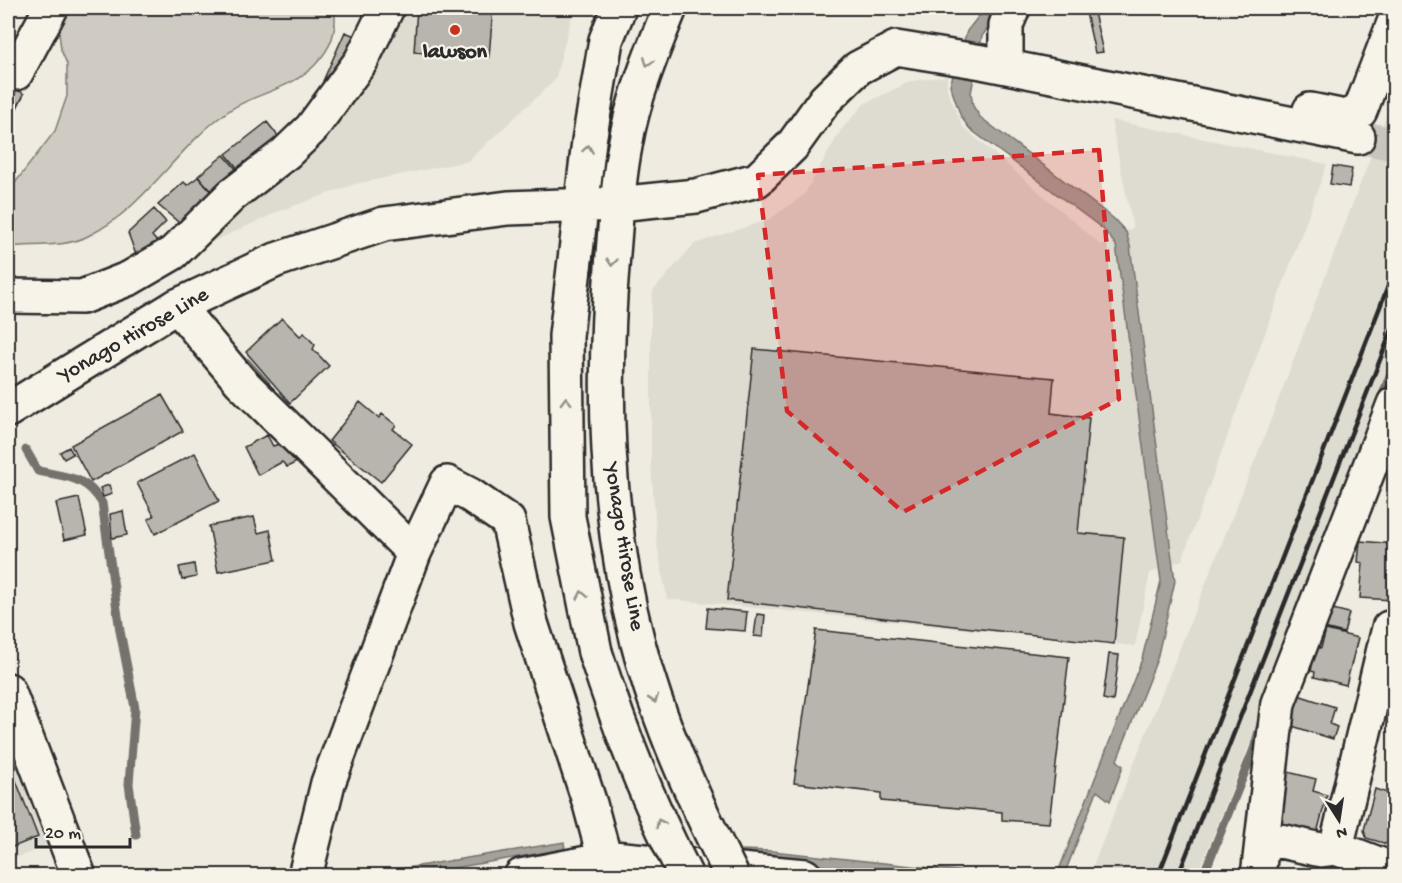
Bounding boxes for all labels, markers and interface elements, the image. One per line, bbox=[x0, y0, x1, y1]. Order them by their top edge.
marker: lawson bbox=[448, 23, 462, 37]
place label: lawson bbox=[422, 40, 488, 66]
one-way arrow bbox=[643, 56, 656, 67]
one-way arrow bbox=[581, 144, 593, 154]
one-way arrow bbox=[606, 257, 619, 266]
street label: Yonago Hirose Line bbox=[52, 282, 214, 391]
one-way arrow bbox=[560, 397, 573, 406]
street label: Yonago Hirose Line bbox=[597, 459, 649, 633]
one-way arrow bbox=[576, 590, 589, 600]
one-way arrow bbox=[646, 693, 659, 704]
north arrow bbox=[1309, 790, 1369, 850]
scale bar bbox=[36, 811, 130, 849]
one-way arrow bbox=[655, 819, 667, 830]
text: N bbox=[1334, 821, 1348, 842]
text: 20 m bbox=[45, 824, 81, 845]

